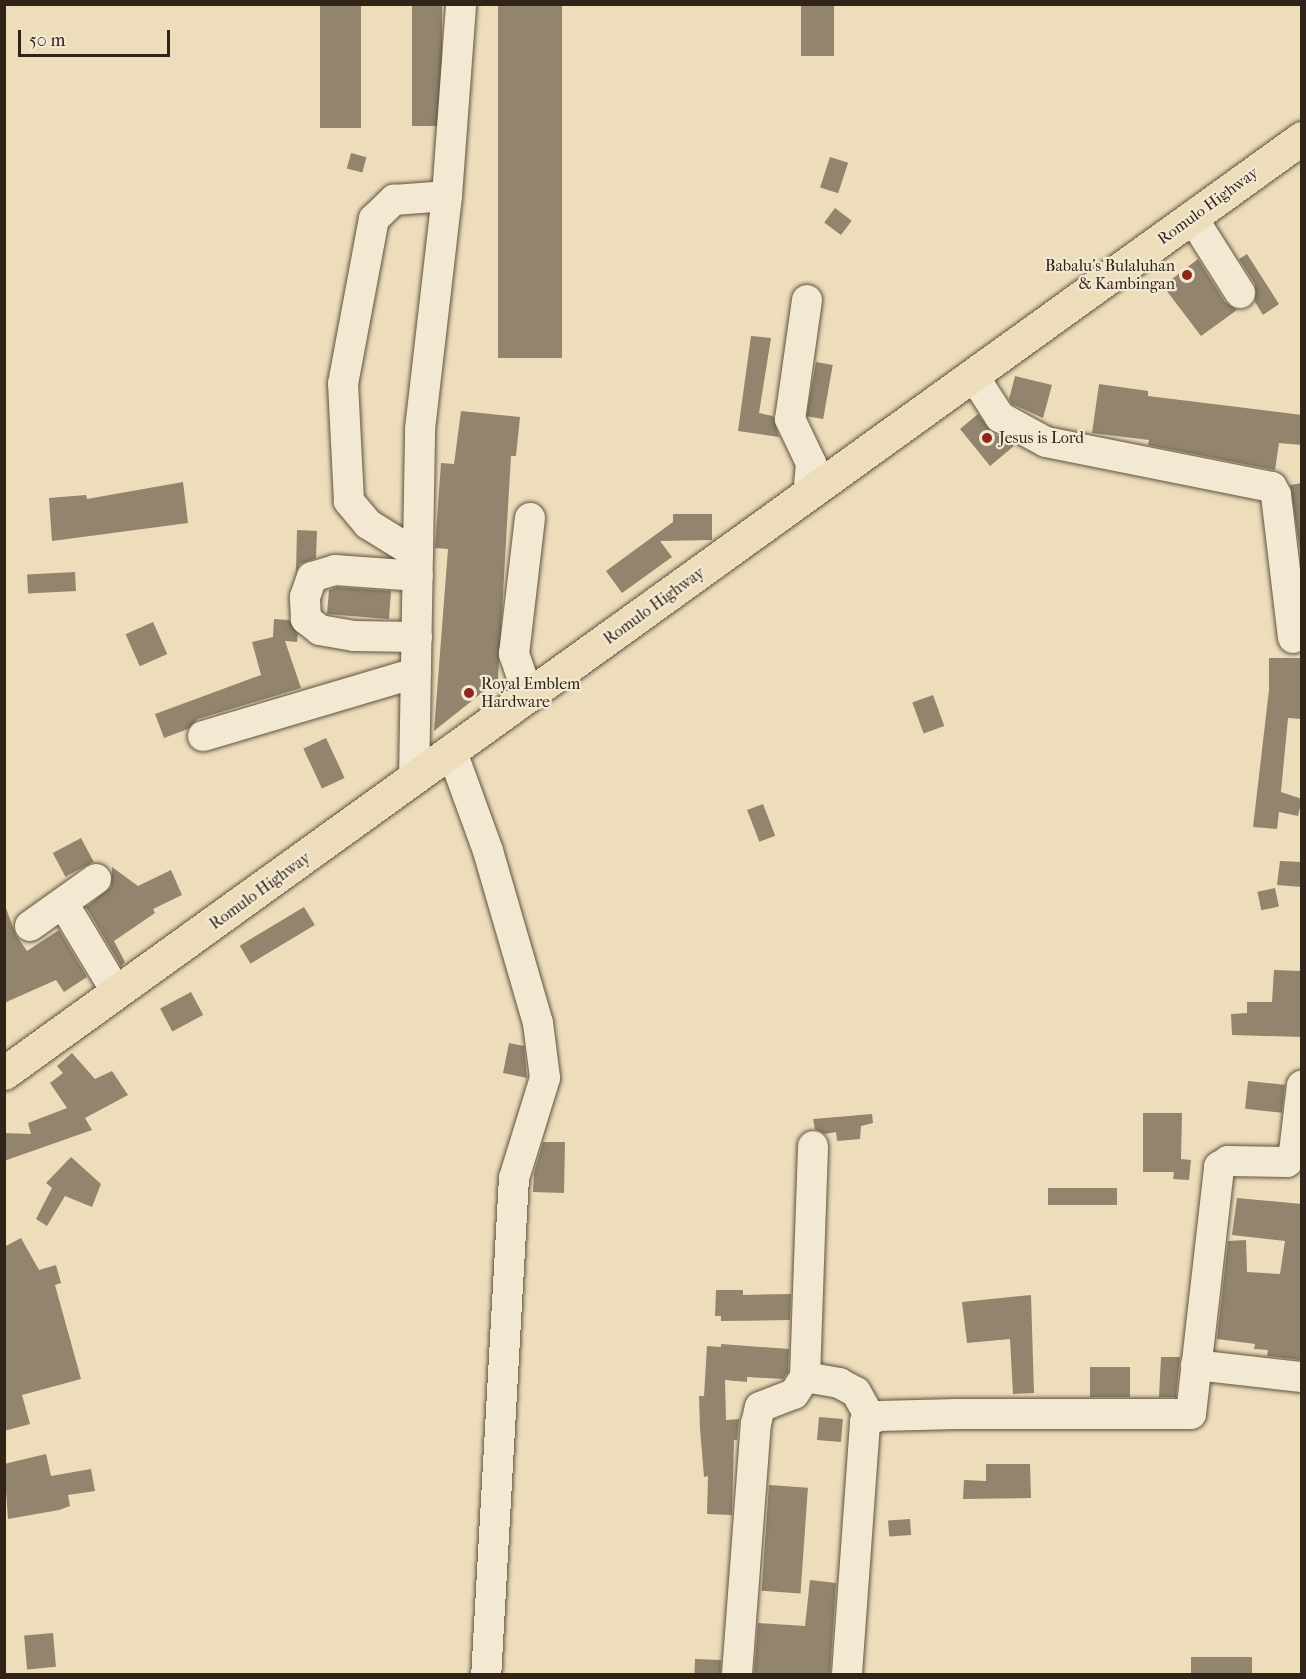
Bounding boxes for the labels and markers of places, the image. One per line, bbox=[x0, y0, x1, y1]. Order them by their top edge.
place label: Babalu's Bulaluhan & Kambingan bbox=[1045, 256, 1175, 294]
marker: Babalu's Bulaluhan & Kambingan bbox=[1180, 268, 1194, 282]
place label: Jesus is Lord bbox=[999, 428, 1084, 448]
marker: Jesus is Lord bbox=[980, 431, 994, 445]
place label: Royal Emblem Hardware bbox=[481, 674, 580, 712]
marker: Royal Emblem Hardware bbox=[462, 686, 476, 700]

